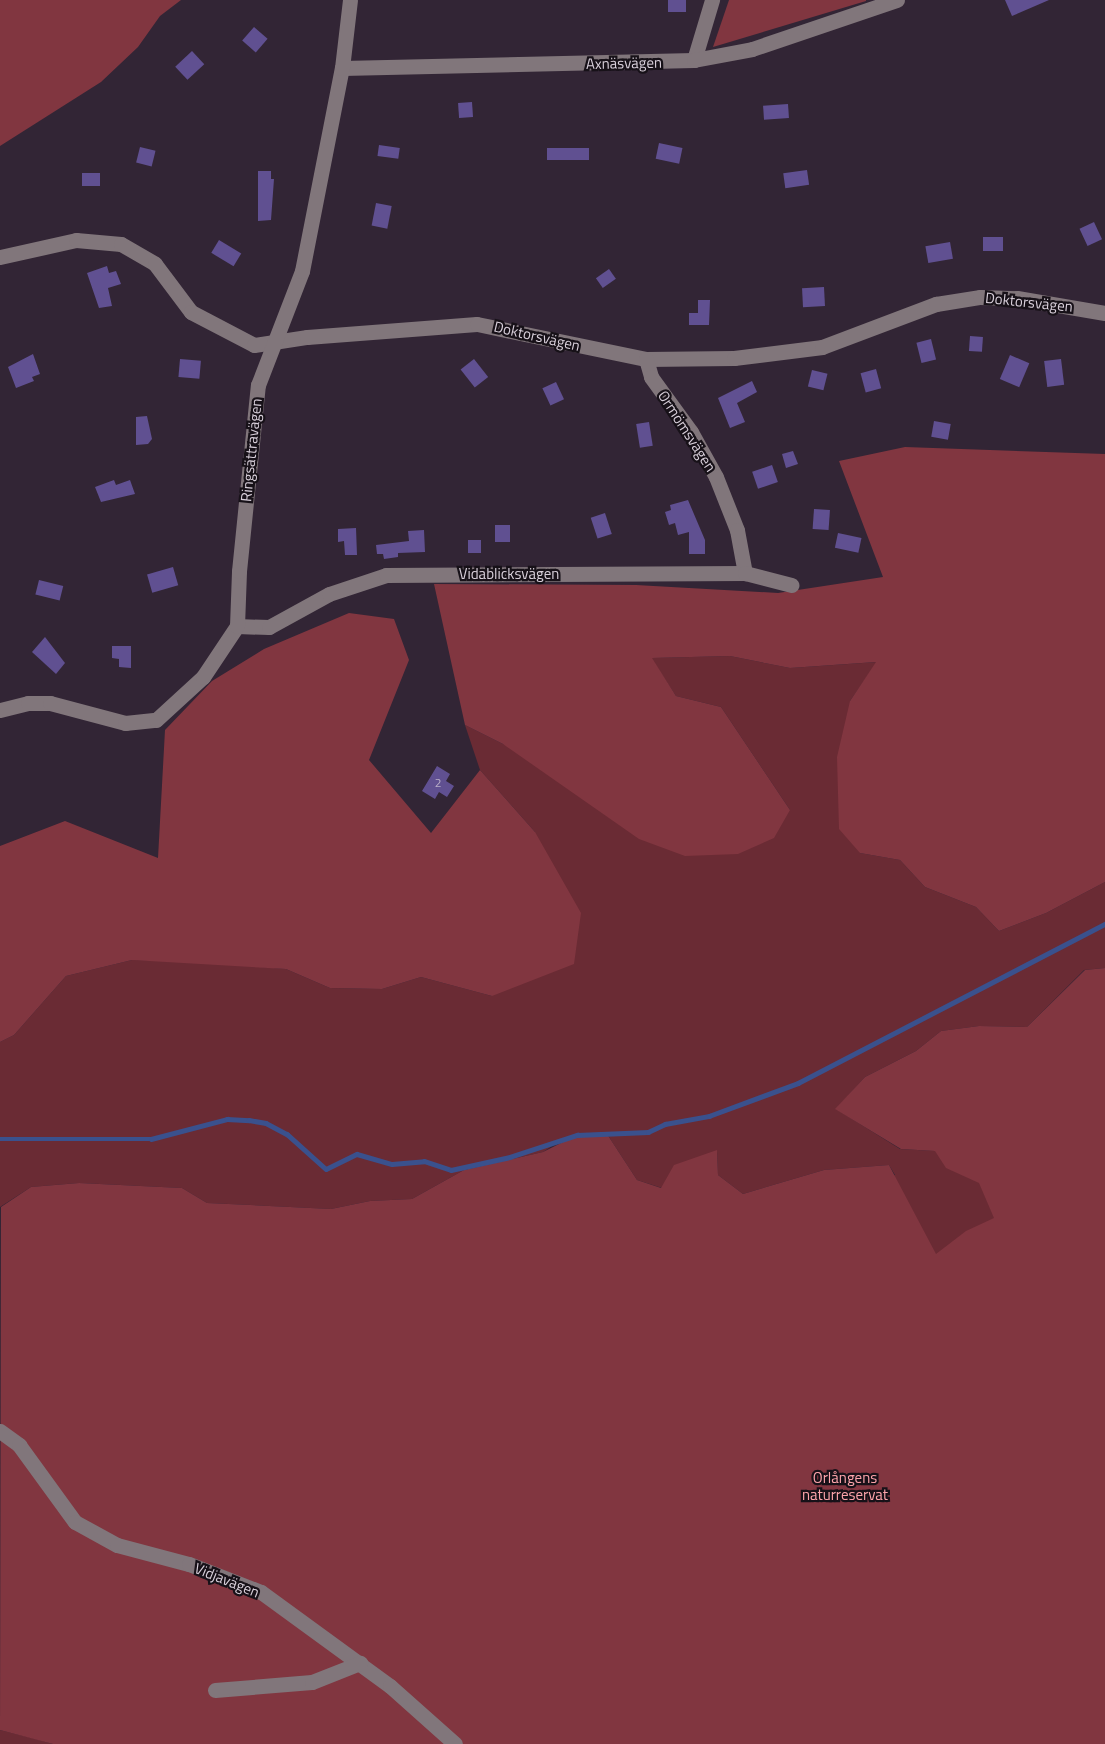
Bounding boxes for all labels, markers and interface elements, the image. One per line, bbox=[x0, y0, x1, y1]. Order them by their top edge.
street label: Axnäsvägen bbox=[586, 53, 662, 73]
street label: Doktorsvägen bbox=[984, 288, 1074, 316]
street label: Doktorsvägen bbox=[492, 317, 582, 355]
street label: Ormömsvägen bbox=[654, 387, 720, 475]
street label: Ringsättravägen bbox=[237, 397, 265, 503]
street label: Vidablicksvägen bbox=[459, 565, 559, 583]
house number: 2 bbox=[435, 776, 441, 790]
park label: Orlångens naturreservat bbox=[802, 1468, 888, 1503]
street label: Vidjavägen bbox=[192, 1559, 262, 1601]

